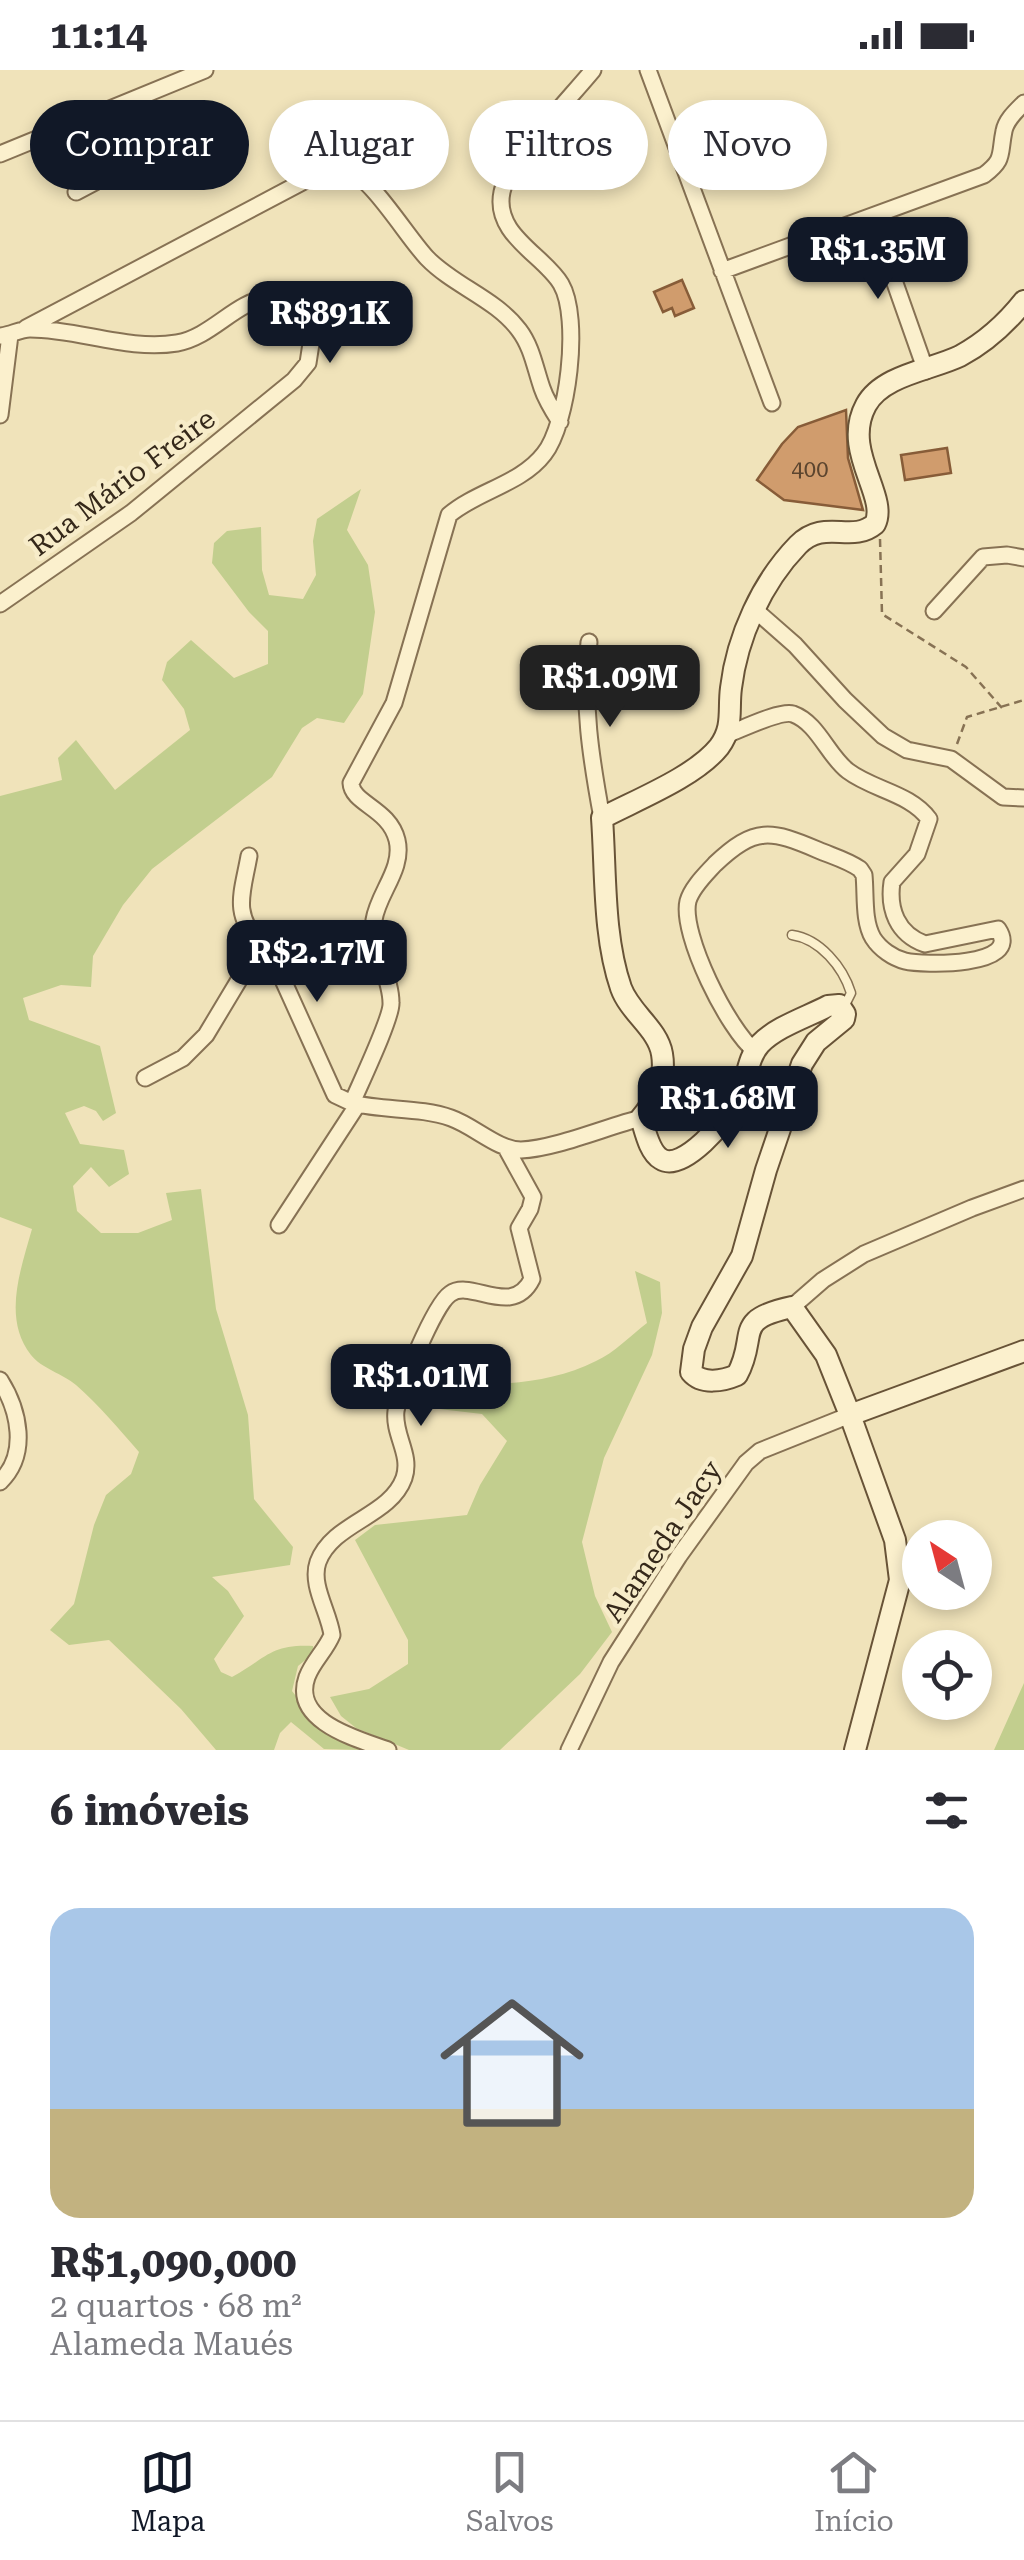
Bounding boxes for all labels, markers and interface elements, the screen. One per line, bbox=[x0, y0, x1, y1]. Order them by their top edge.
text: 11:14 bbox=[50, 13, 147, 57]
chip: Comprar bbox=[30, 100, 249, 190]
chip: Alugar bbox=[269, 100, 449, 190]
chip: Filtros bbox=[469, 100, 648, 190]
chip: Novo bbox=[668, 100, 827, 190]
pin: R$1.35M bbox=[786, 217, 970, 302]
text: R$1.35M bbox=[810, 230, 946, 268]
pin: R$891K bbox=[249, 281, 411, 366]
text: R$891K bbox=[270, 294, 390, 332]
street label: Rua Mário Freire bbox=[23, 402, 222, 563]
house number: 400 bbox=[792, 457, 828, 482]
pin: R$1.09M bbox=[518, 645, 702, 730]
text: R$1.09M bbox=[542, 658, 678, 696]
pin: R$2.17M bbox=[225, 920, 409, 1005]
text: R$2.17M bbox=[249, 933, 385, 971]
pin: R$1.68M bbox=[636, 1066, 820, 1151]
text: R$1.68M bbox=[660, 1079, 796, 1117]
pin: R$1.01M bbox=[329, 1344, 513, 1429]
text: R$1.01M bbox=[353, 1357, 489, 1395]
street label: Alameda Jacy bbox=[596, 1454, 729, 1628]
north arrow bbox=[902, 1520, 992, 1610]
map controls bbox=[902, 1520, 992, 1720]
button: locate bbox=[902, 1630, 992, 1720]
icon: filters bbox=[919, 1783, 974, 1838]
text: 6 imóveis bbox=[50, 1786, 249, 1835]
icon: home bbox=[422, 1973, 602, 2153]
text: R$1,090,000 bbox=[50, 2238, 297, 2287]
text: 2 quartos · 68 m² bbox=[50, 2287, 302, 2325]
text: Alameda Maués bbox=[50, 2325, 293, 2363]
tab: Mapa bbox=[130, 2445, 205, 2538]
tab: Salvos bbox=[466, 2445, 554, 2538]
tab: Início bbox=[814, 2445, 894, 2538]

